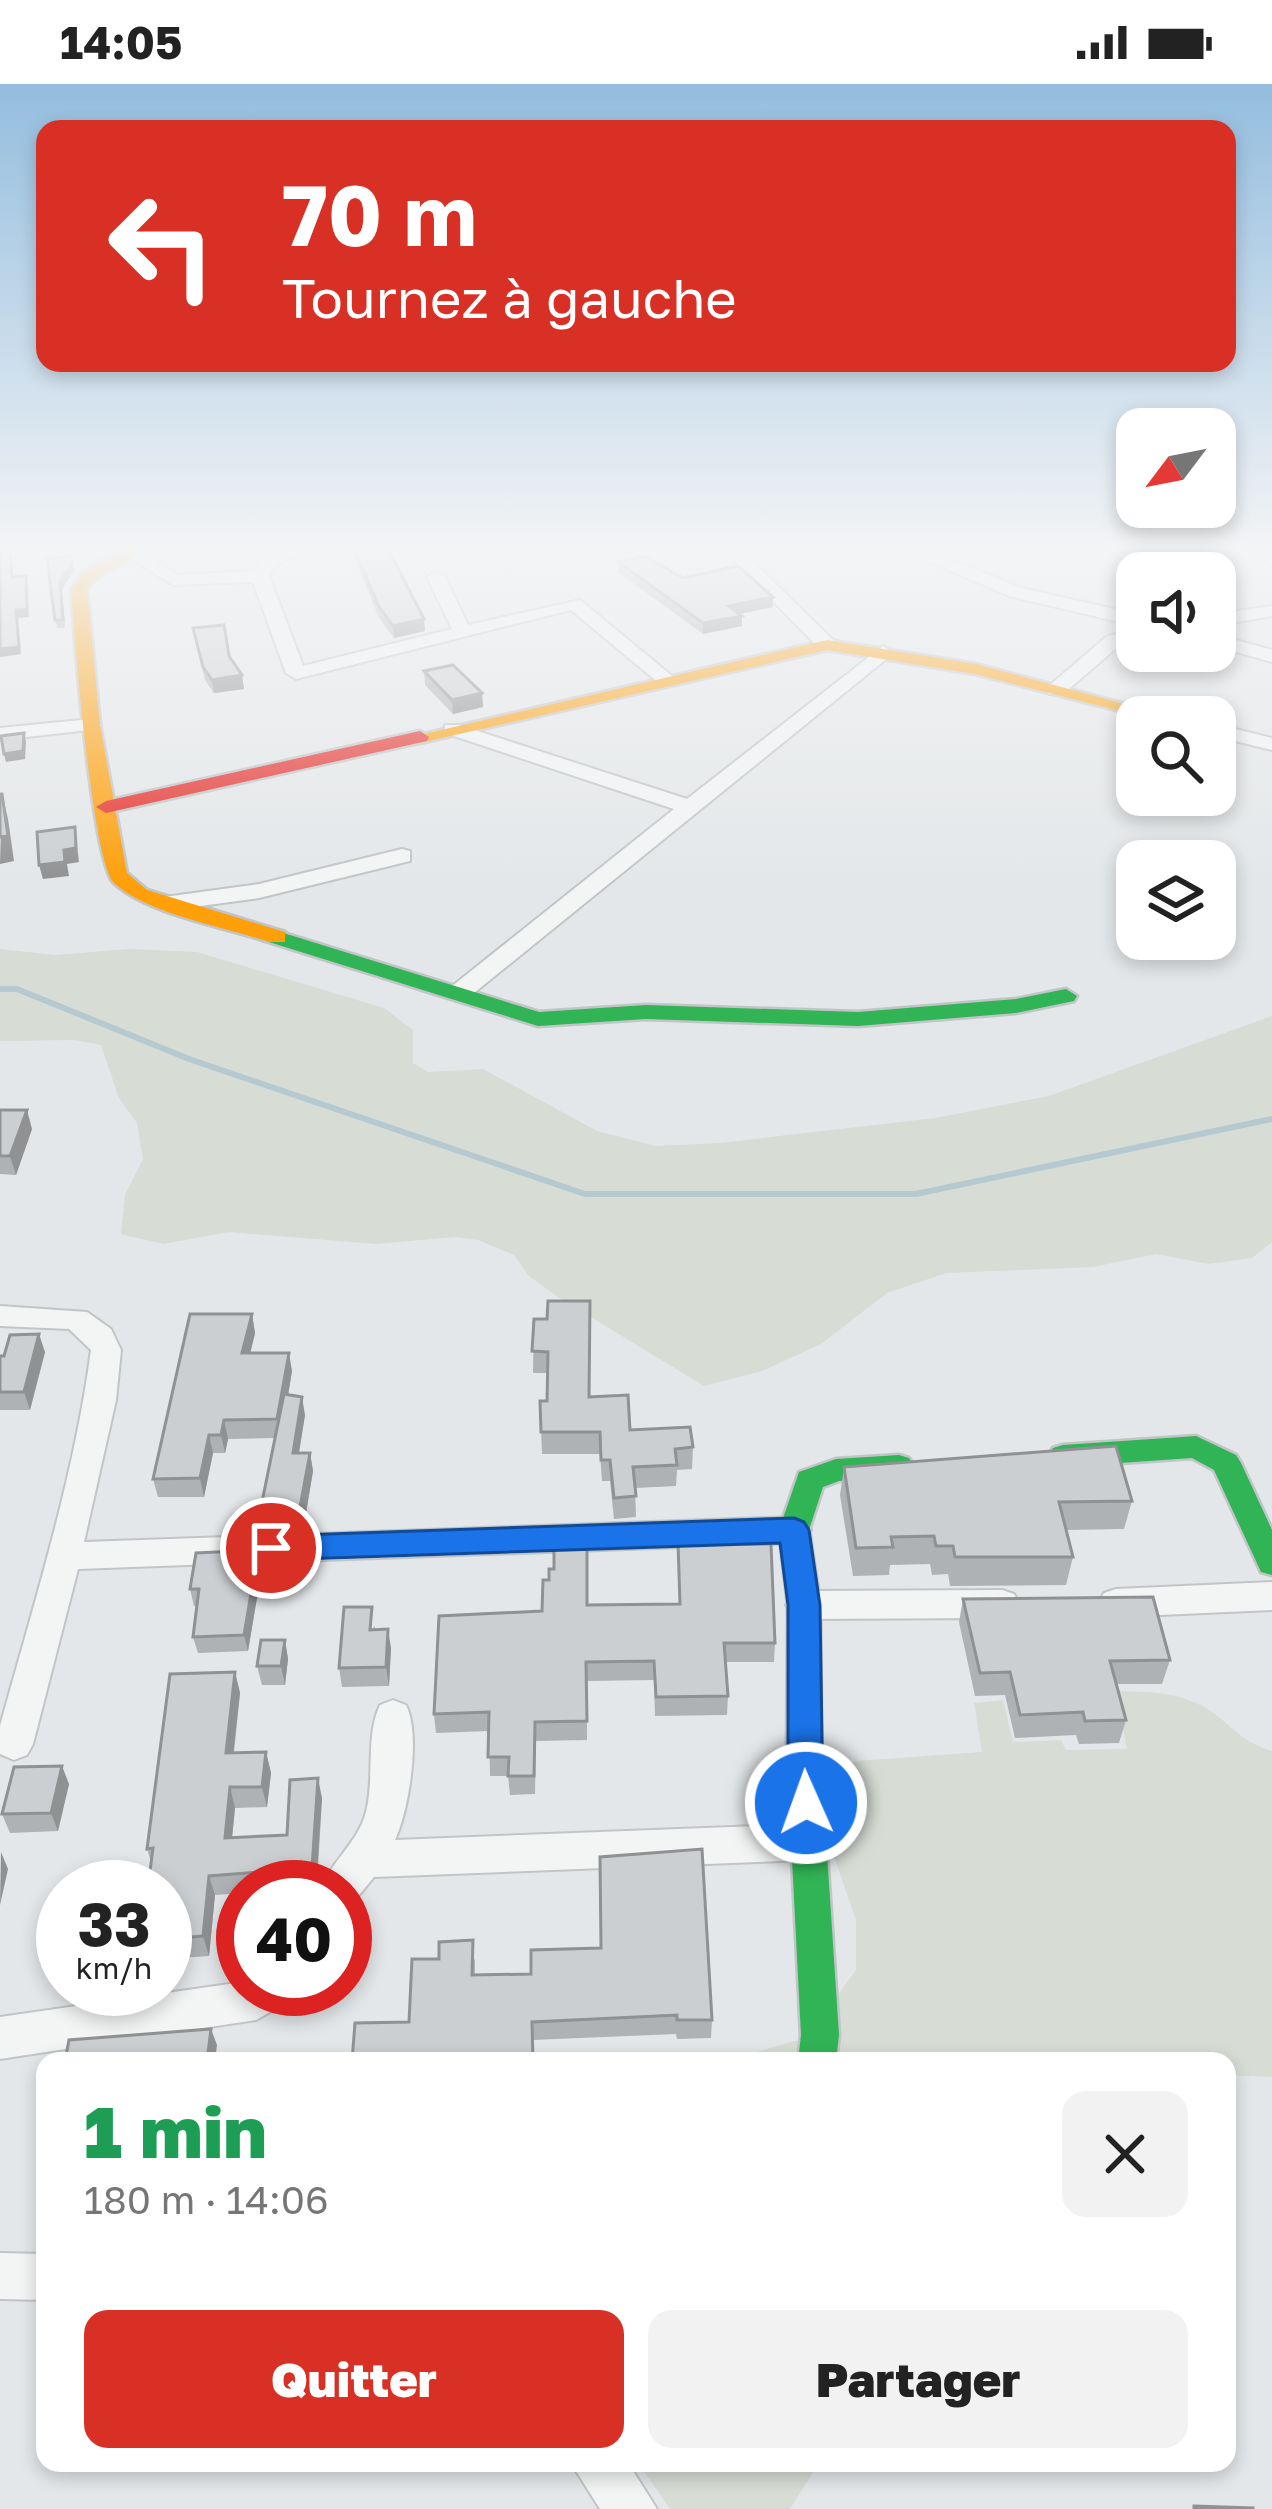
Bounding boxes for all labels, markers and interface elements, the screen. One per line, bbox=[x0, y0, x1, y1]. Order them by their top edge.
text: 14:05 bbox=[60, 15, 182, 69]
text: 70 m bbox=[282, 164, 477, 264]
icon: left bbox=[84, 168, 240, 324]
text: Tournez à gauche bbox=[282, 265, 737, 330]
north arrow bbox=[1116, 408, 1236, 528]
map controls bbox=[1116, 408, 1236, 960]
button: sound bbox=[1116, 552, 1236, 672]
button: search bbox=[1116, 696, 1236, 816]
button: layers bbox=[1116, 840, 1236, 960]
pin bbox=[220, 1497, 322, 1599]
icon: arrive bbox=[238, 1515, 304, 1581]
position arrow bbox=[743, 1740, 869, 1866]
speed limit sign: 40 bbox=[216, 1860, 372, 2016]
text: 33 bbox=[77, 1887, 151, 1959]
text: km/h bbox=[76, 1950, 152, 1986]
text: 1 min bbox=[84, 2087, 267, 2174]
button: close bbox=[1062, 2091, 1188, 2217]
text: 180 m · 14:06 bbox=[84, 2176, 329, 2223]
button: Quitter bbox=[84, 2310, 624, 2448]
button: Partager bbox=[648, 2310, 1188, 2448]

